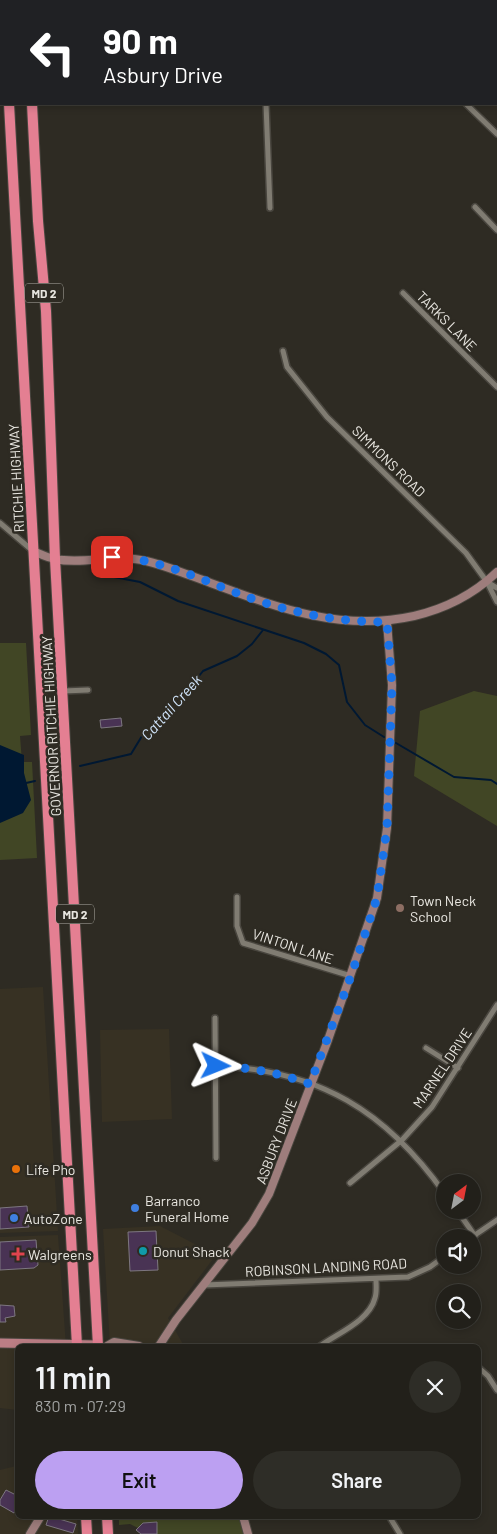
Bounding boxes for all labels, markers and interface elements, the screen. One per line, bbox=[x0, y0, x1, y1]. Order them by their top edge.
text: 90 m bbox=[103, 19, 178, 61]
icon: left bbox=[20, 20, 85, 85]
text: Asbury Drive bbox=[103, 61, 223, 87]
road number: MD 2 bbox=[25, 284, 63, 302]
street label: TARKS LANE bbox=[413, 287, 481, 355]
street label: SIMMONS ROAD bbox=[349, 422, 429, 500]
street label: RITCHIE HIGHWAY bbox=[5, 423, 27, 533]
pin bbox=[91, 536, 133, 578]
icon: arrive bbox=[98, 543, 126, 571]
street label: GOVERNOR RITCHIE HIGHWAY bbox=[38, 635, 64, 817]
water label: Cattail Creek bbox=[137, 670, 206, 743]
place label: Town Neck School bbox=[410, 892, 476, 925]
marker: Town Neck School bbox=[394, 902, 406, 914]
road number: MD 2 bbox=[56, 904, 94, 924]
street label: VINTON LANE bbox=[250, 925, 336, 967]
street label: MARNEL DRIVE bbox=[409, 1025, 475, 1111]
position arrow bbox=[189, 1039, 241, 1091]
street label: ASBURY DRIVE bbox=[252, 1096, 300, 1186]
place label: Life Pho bbox=[26, 1161, 75, 1178]
marker: Life Pho bbox=[10, 1163, 22, 1175]
north arrow bbox=[436, 1174, 481, 1219]
map controls bbox=[436, 1174, 481, 1329]
place label: Barranco Funeral Home bbox=[145, 1192, 229, 1225]
marker: Barranco Funeral Home bbox=[129, 1202, 141, 1214]
place label: AutoZone bbox=[24, 1210, 83, 1227]
marker: AutoZone bbox=[8, 1212, 20, 1224]
button: sound bbox=[436, 1229, 481, 1274]
place label: Donut Shack bbox=[153, 1243, 229, 1260]
marker: Donut Shack bbox=[137, 1245, 149, 1257]
place label: Walgreens bbox=[28, 1246, 92, 1263]
marker: Walgreens bbox=[12, 1248, 24, 1260]
street label: ROBINSON LANDING ROAD bbox=[245, 1254, 407, 1280]
button: search bbox=[436, 1284, 481, 1329]
text: 11 min bbox=[35, 1359, 111, 1395]
button: close bbox=[409, 1361, 461, 1413]
text: 830 m · 07:29 bbox=[35, 1396, 126, 1415]
button: Exit bbox=[35, 1451, 243, 1509]
button: Share bbox=[253, 1451, 461, 1509]

